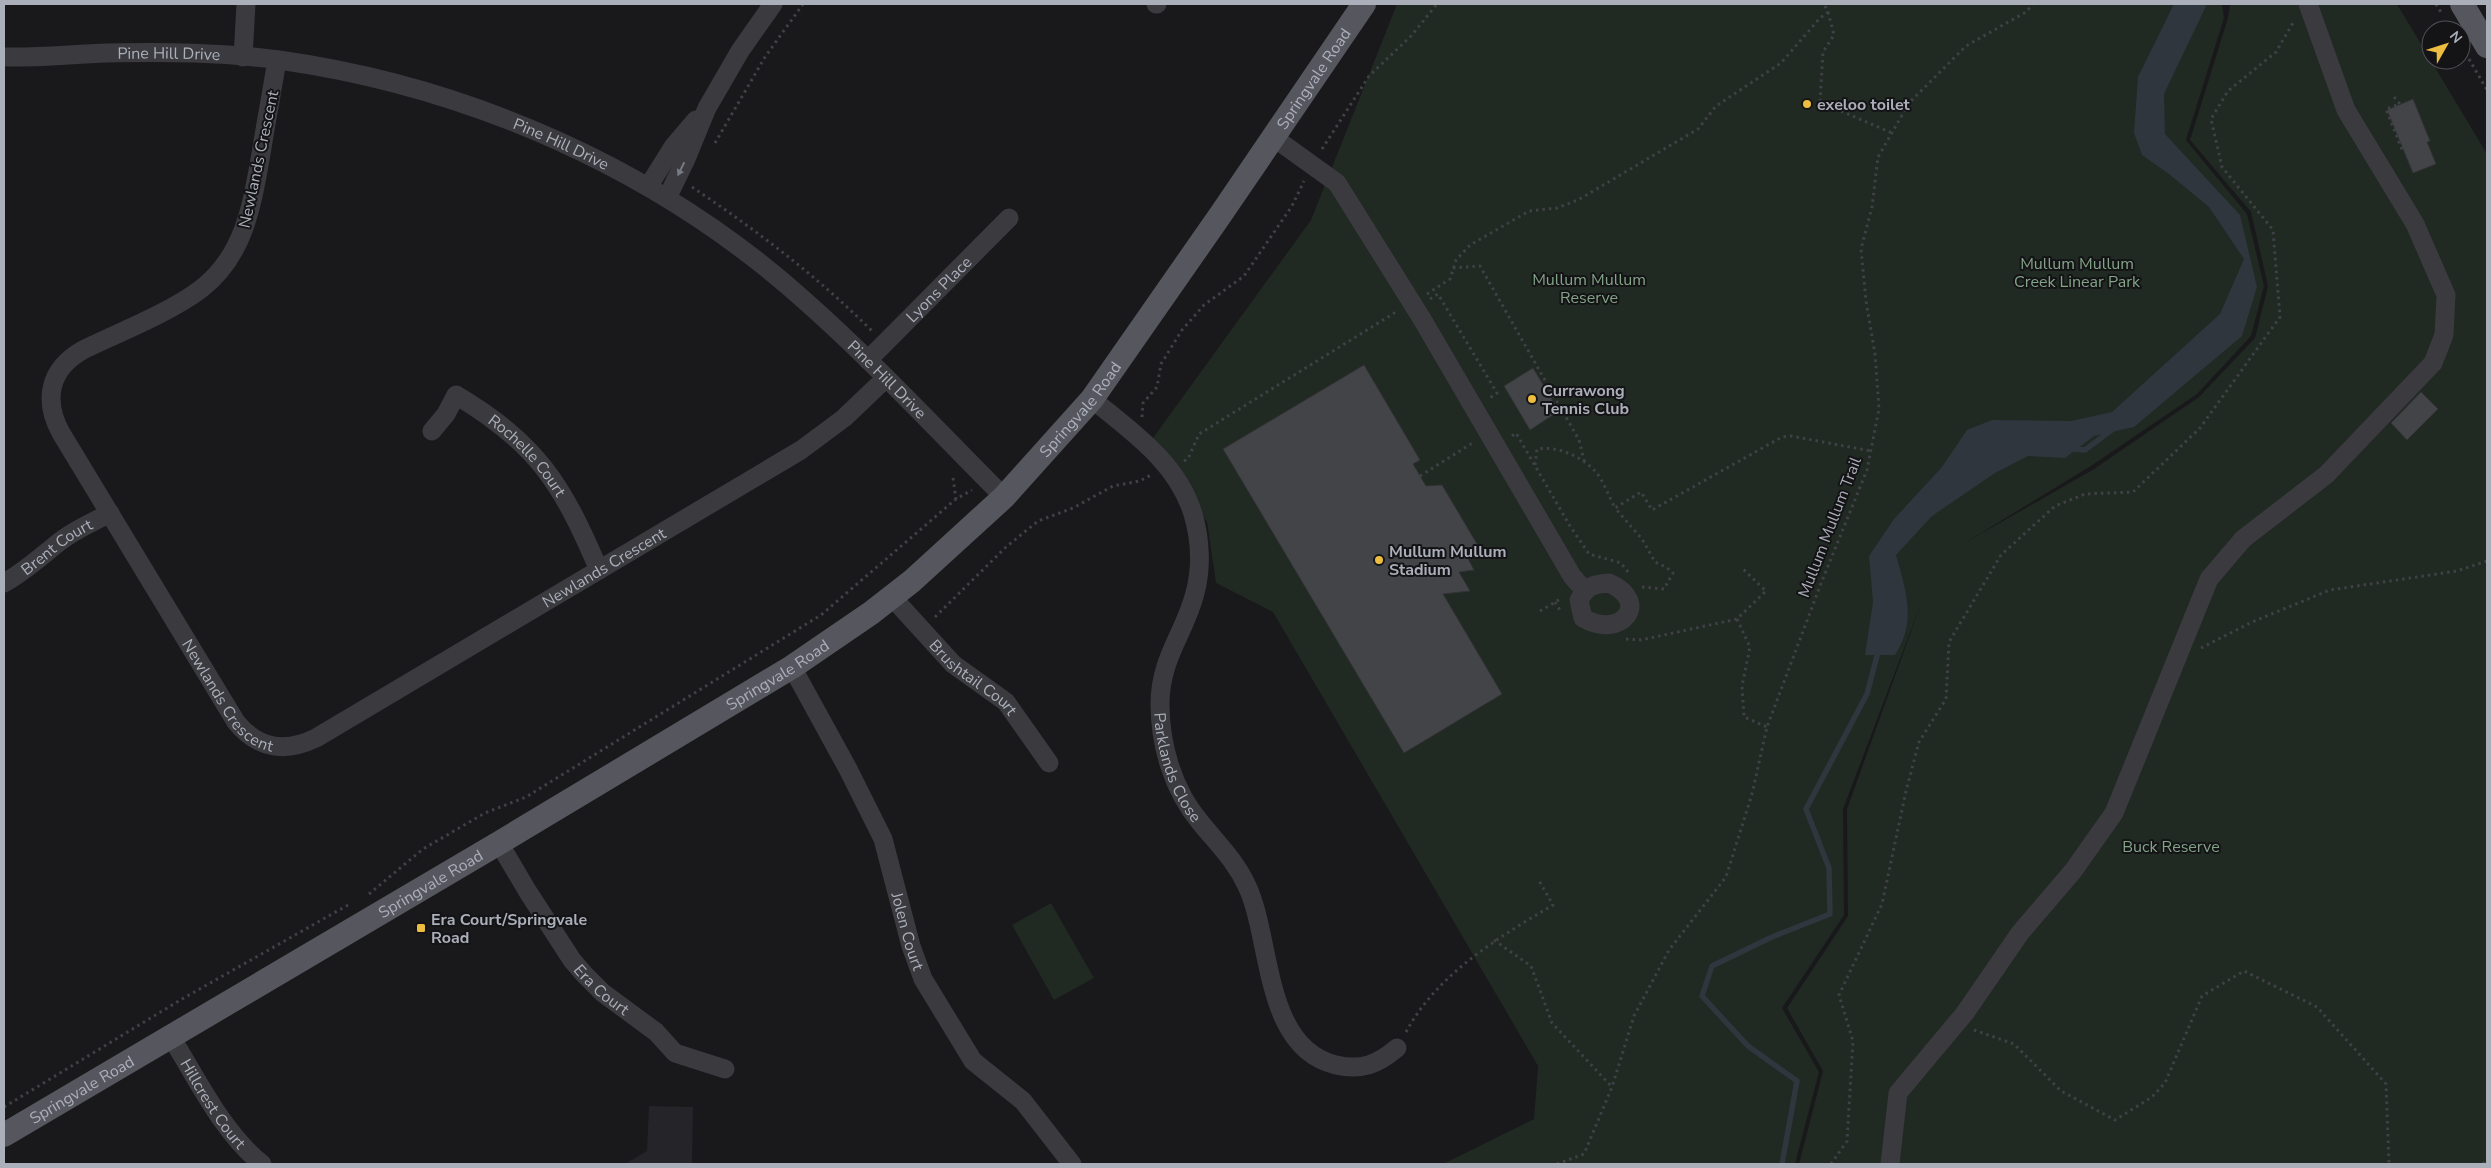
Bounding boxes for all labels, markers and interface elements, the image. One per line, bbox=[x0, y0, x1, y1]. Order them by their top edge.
north arrow bbox=[2421, 20, 2471, 70]
street label: Springvale Road bbox=[1272, 24, 1356, 134]
text: N bbox=[2445, 27, 2466, 47]
street label: Pine Hill Drive bbox=[117, 43, 221, 66]
street label: Newlands Crescent bbox=[234, 88, 284, 230]
place label: exeloo toilet bbox=[1817, 94, 1911, 116]
marker: exeloo toilet bbox=[1801, 98, 1813, 110]
street label: Pine Hill Drive bbox=[510, 113, 613, 176]
one-way arrow bbox=[677, 162, 685, 176]
street label: Lyons Place bbox=[901, 252, 977, 328]
park label: Mullum Mullum Creek Linear Park bbox=[2014, 253, 2141, 293]
park label: Mullum Mullum Reserve bbox=[1532, 269, 1646, 309]
street label: Pine Hill Drive bbox=[842, 336, 931, 424]
street label: Springvale Road bbox=[1035, 358, 1127, 463]
place label: Currawong Tennis Club bbox=[1542, 380, 1629, 420]
marker: Currawong Tennis Club bbox=[1526, 393, 1538, 405]
street label: Rochelle Court bbox=[483, 410, 571, 502]
street label: Mullum Mullum Trail bbox=[1793, 454, 1867, 601]
street label: Brent Court bbox=[17, 514, 97, 581]
street label: Newlands Crescent bbox=[538, 523, 670, 613]
place label: Mullum Mullum Stadium bbox=[1389, 541, 1507, 581]
marker: Mullum Mullum Stadium bbox=[1373, 554, 1385, 566]
street label: Newlands Crescent bbox=[176, 635, 276, 758]
street label: Springvale Road bbox=[722, 635, 834, 716]
street label: Brushtail Court bbox=[924, 635, 1022, 720]
street label: Parklands Close bbox=[1148, 712, 1206, 827]
park label: Buck Reserve bbox=[2122, 836, 2220, 858]
street label: Springvale Road bbox=[374, 845, 487, 924]
street label: Jolen Court bbox=[885, 889, 929, 974]
place label: Era Court/Springvale Road bbox=[431, 909, 587, 949]
marker: Era Court/Springvale Road bbox=[415, 922, 427, 934]
street label: Era Court bbox=[568, 960, 634, 1021]
street label: Springvale Road bbox=[26, 1051, 139, 1130]
street label: Hillcrest Court bbox=[174, 1055, 251, 1155]

